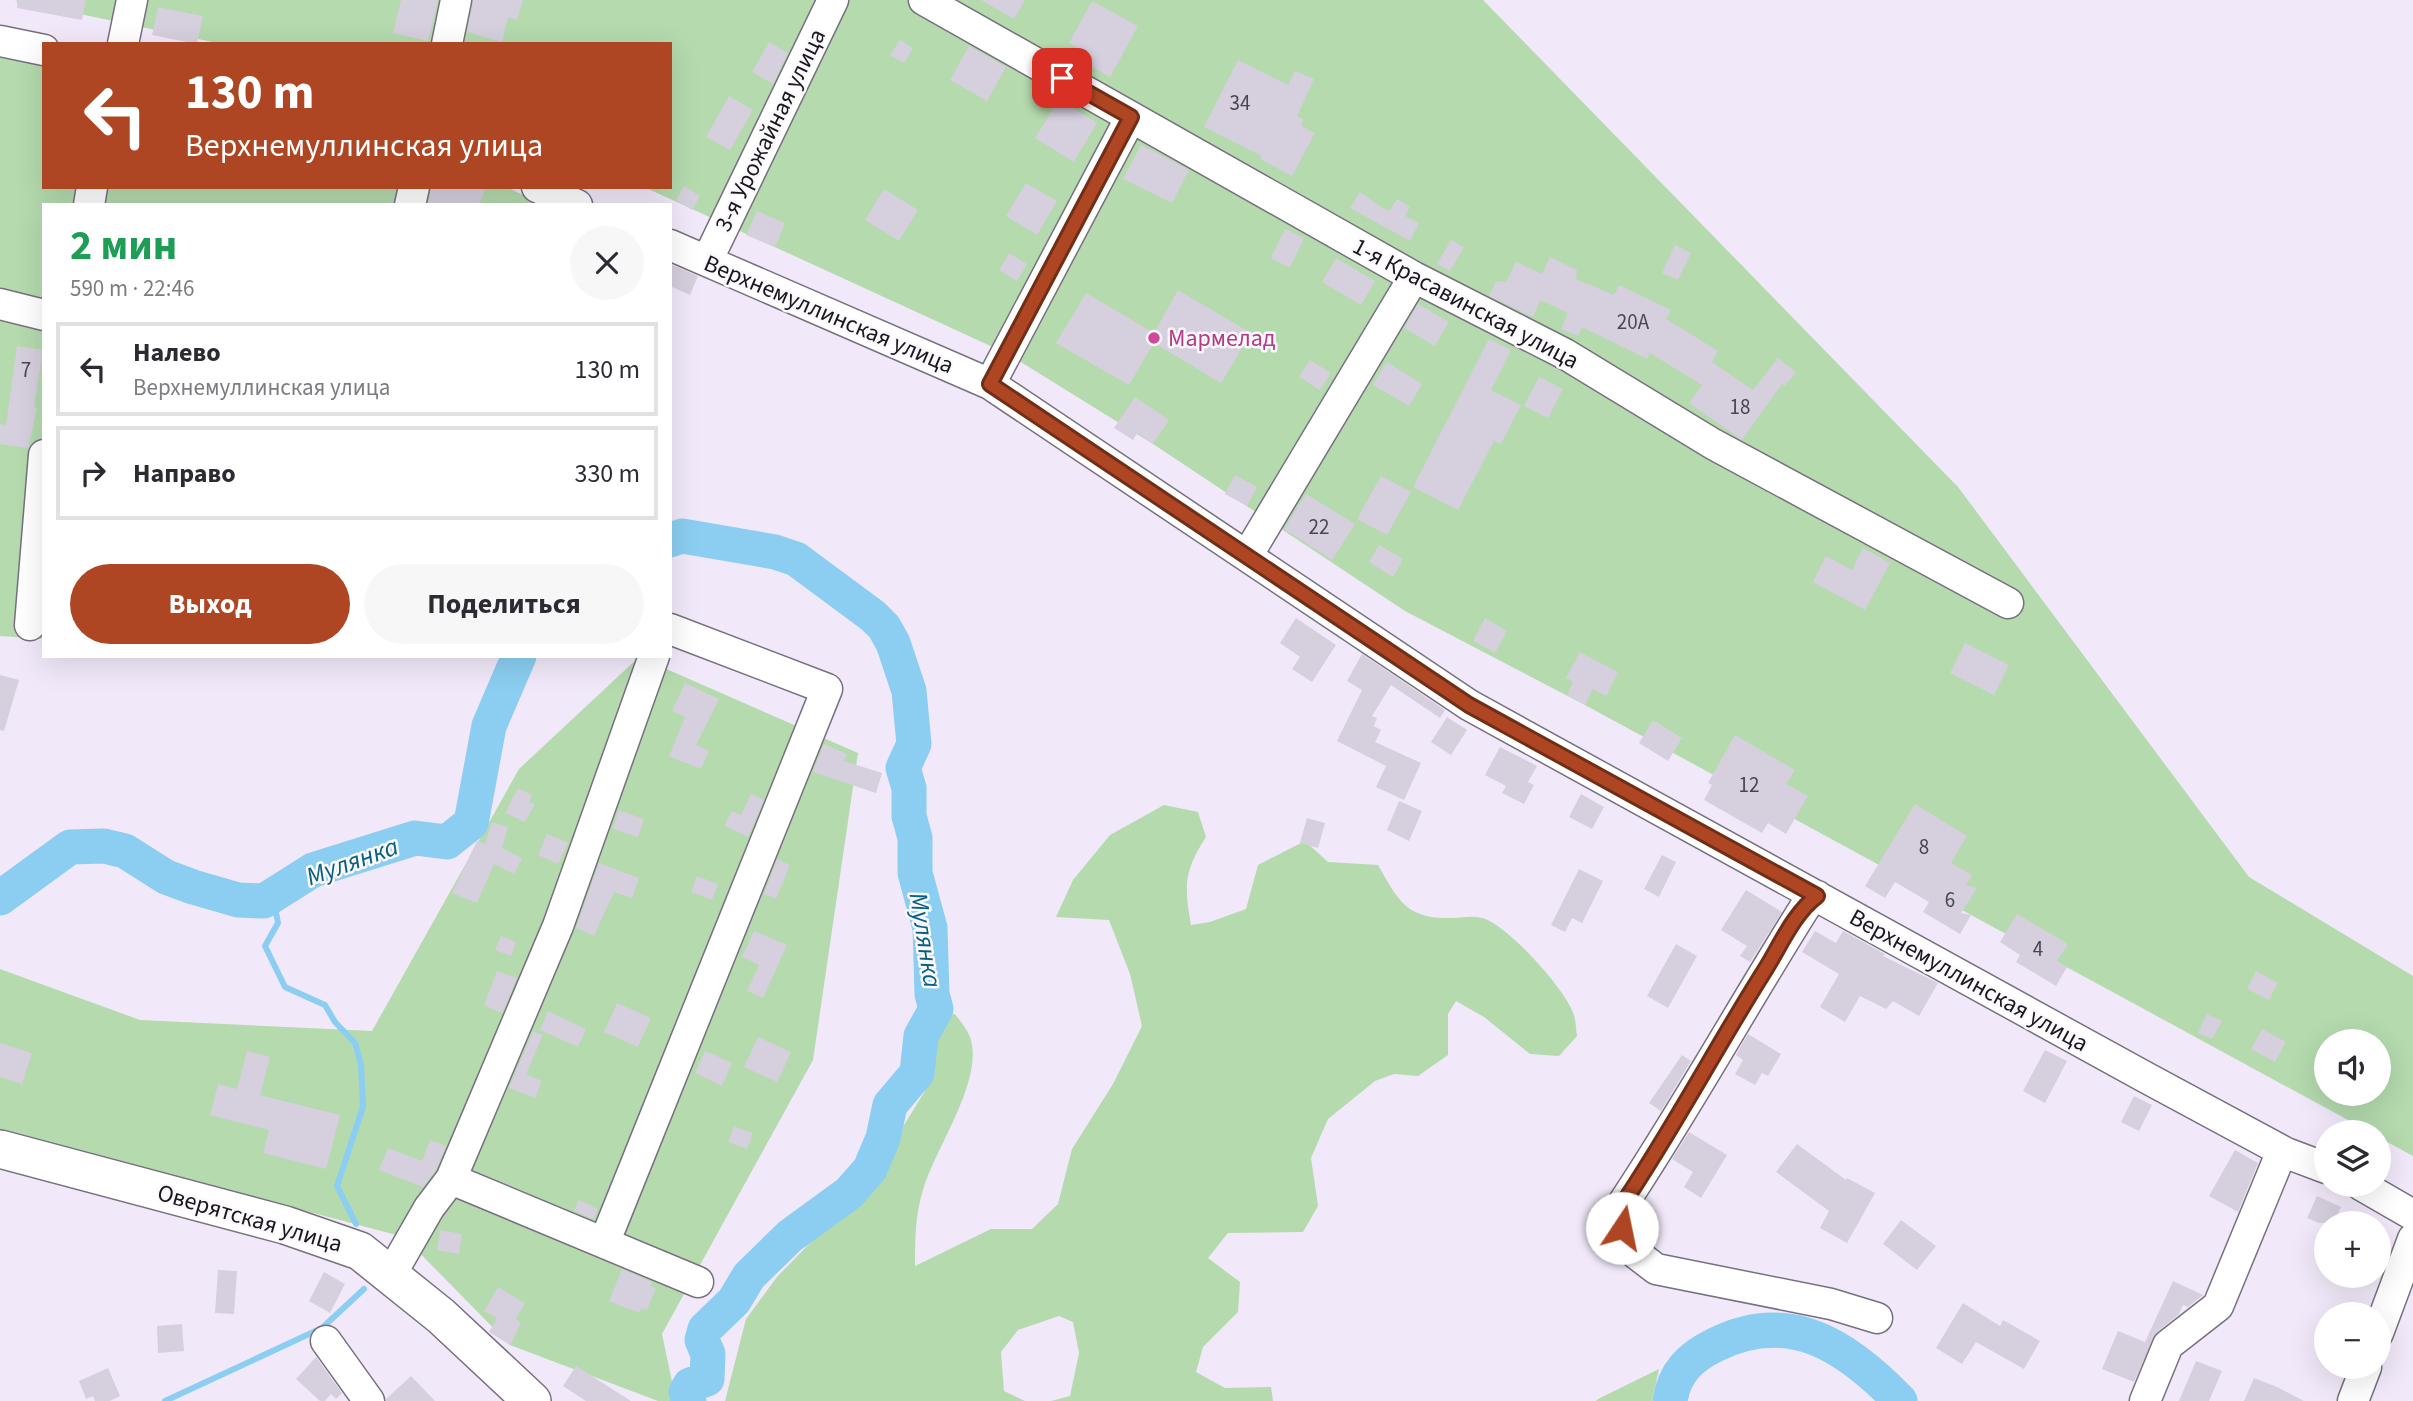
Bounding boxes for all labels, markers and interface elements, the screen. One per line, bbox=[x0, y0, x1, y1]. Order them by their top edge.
street label: 3-я Урожайная улица bbox=[706, 23, 835, 238]
pin bbox=[1032, 48, 1092, 108]
text: 130 m bbox=[185, 58, 314, 128]
icon: arrive bbox=[1043, 59, 1081, 97]
icon: left bbox=[70, 70, 161, 161]
house number: 34 bbox=[1230, 88, 1250, 118]
text: Верхнемуллинская улица bbox=[185, 123, 543, 169]
text: 2 мин bbox=[70, 216, 177, 276]
button: close bbox=[570, 226, 644, 300]
street label: 1-я Красавинская улица bbox=[1346, 229, 1585, 378]
street label: Верхнемуллинская улица bbox=[698, 246, 959, 383]
text: 590 m · 22:46 bbox=[70, 272, 194, 305]
house number: 20А bbox=[1617, 307, 1650, 337]
place label: Мармелад bbox=[1168, 321, 1276, 356]
marker: Мармелад bbox=[1146, 330, 1162, 346]
text: Налево bbox=[133, 334, 221, 371]
icon: left bbox=[74, 350, 112, 388]
text: 130 m bbox=[574, 351, 640, 388]
house number: 7 bbox=[21, 355, 31, 385]
text: Верхнемуллинская улица bbox=[133, 371, 390, 404]
house number: 18 bbox=[1730, 392, 1750, 422]
icon: right bbox=[74, 454, 112, 492]
text: Направо bbox=[133, 455, 236, 492]
text: 330 m bbox=[574, 455, 640, 492]
house number: 22 bbox=[1309, 512, 1329, 542]
button: Выход bbox=[70, 564, 350, 644]
button: Поделиться bbox=[364, 564, 644, 644]
house number: 12 bbox=[1739, 770, 1759, 800]
water label: Мулянка bbox=[301, 828, 404, 895]
house number: 8 bbox=[1919, 832, 1929, 862]
house number: 6 bbox=[1945, 885, 1955, 915]
water label: Мулянка bbox=[900, 890, 951, 990]
street label: Верхнемуллинская улица bbox=[1843, 900, 2095, 1061]
house number: 4 bbox=[2033, 934, 2043, 964]
map controls bbox=[2314, 1029, 2391, 1379]
button: sound bbox=[2314, 1029, 2391, 1106]
button: layers bbox=[2314, 1120, 2391, 1197]
street label: Оверятская улица bbox=[153, 1175, 347, 1262]
position arrow bbox=[1585, 1191, 1659, 1265]
button: + bbox=[2314, 1211, 2391, 1288]
button: − bbox=[2314, 1302, 2391, 1379]

